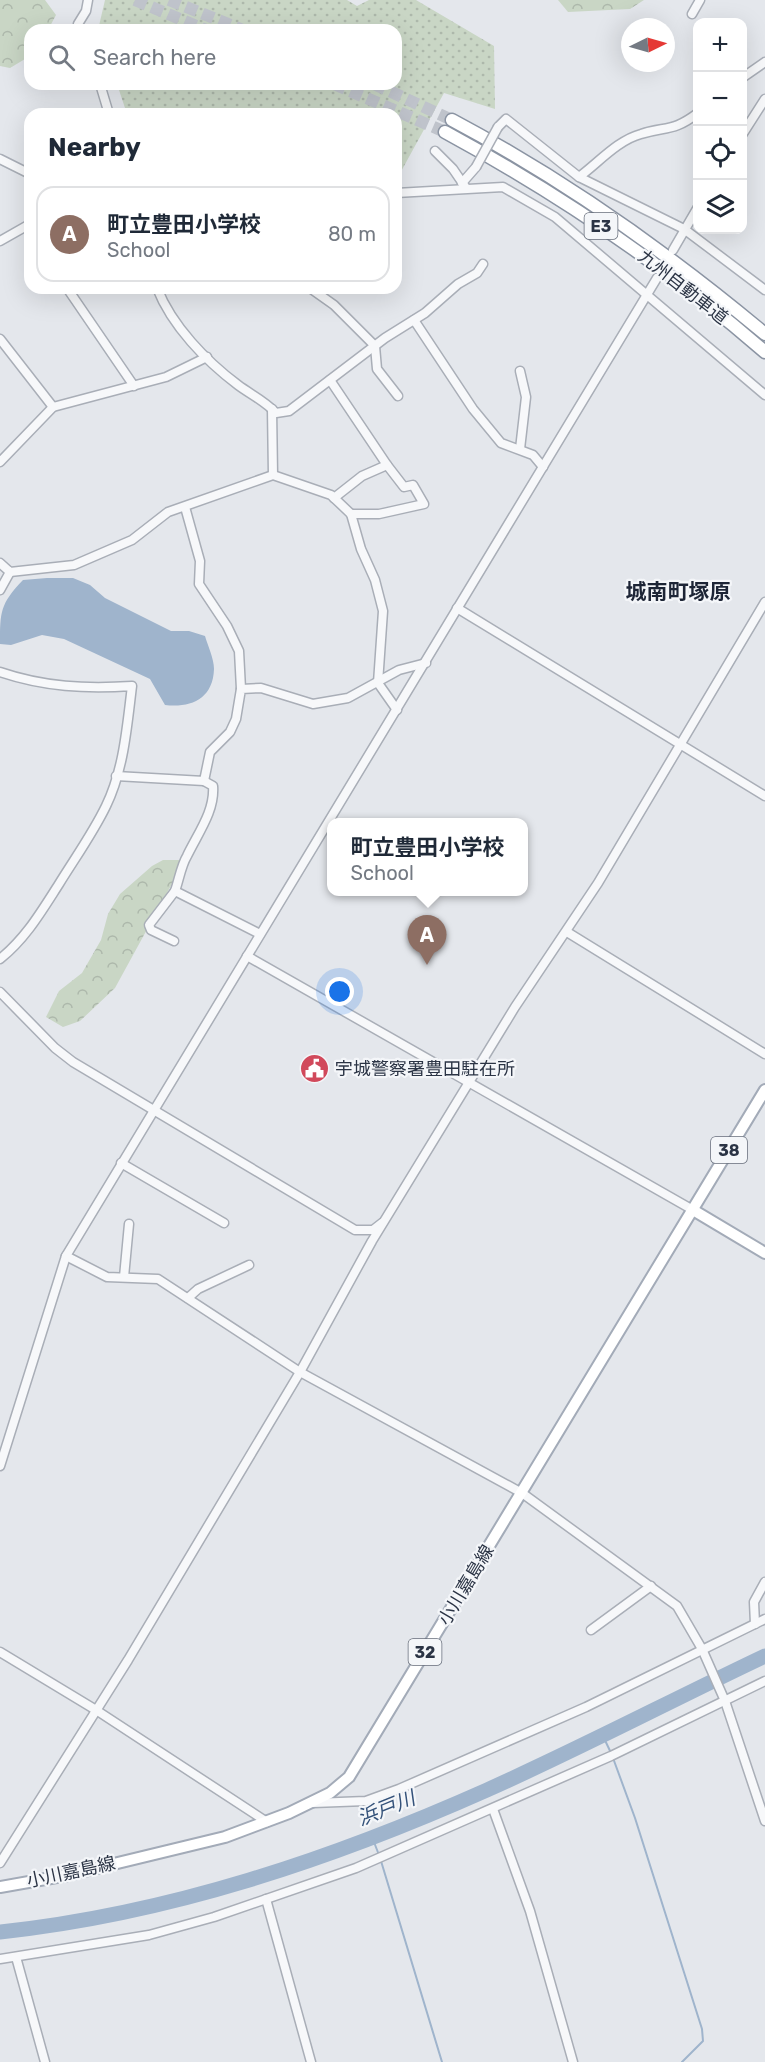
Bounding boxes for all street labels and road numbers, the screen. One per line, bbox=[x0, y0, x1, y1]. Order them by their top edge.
road number: E3 bbox=[584, 213, 618, 239]
street label: 九州自動車道 bbox=[634, 245, 732, 329]
road number: 38 bbox=[711, 1137, 747, 1163]
street label: 小川嘉島線 bbox=[433, 1541, 499, 1629]
road number: 32 bbox=[408, 1639, 442, 1665]
street label: 小川嘉島線 bbox=[25, 1852, 117, 1892]

